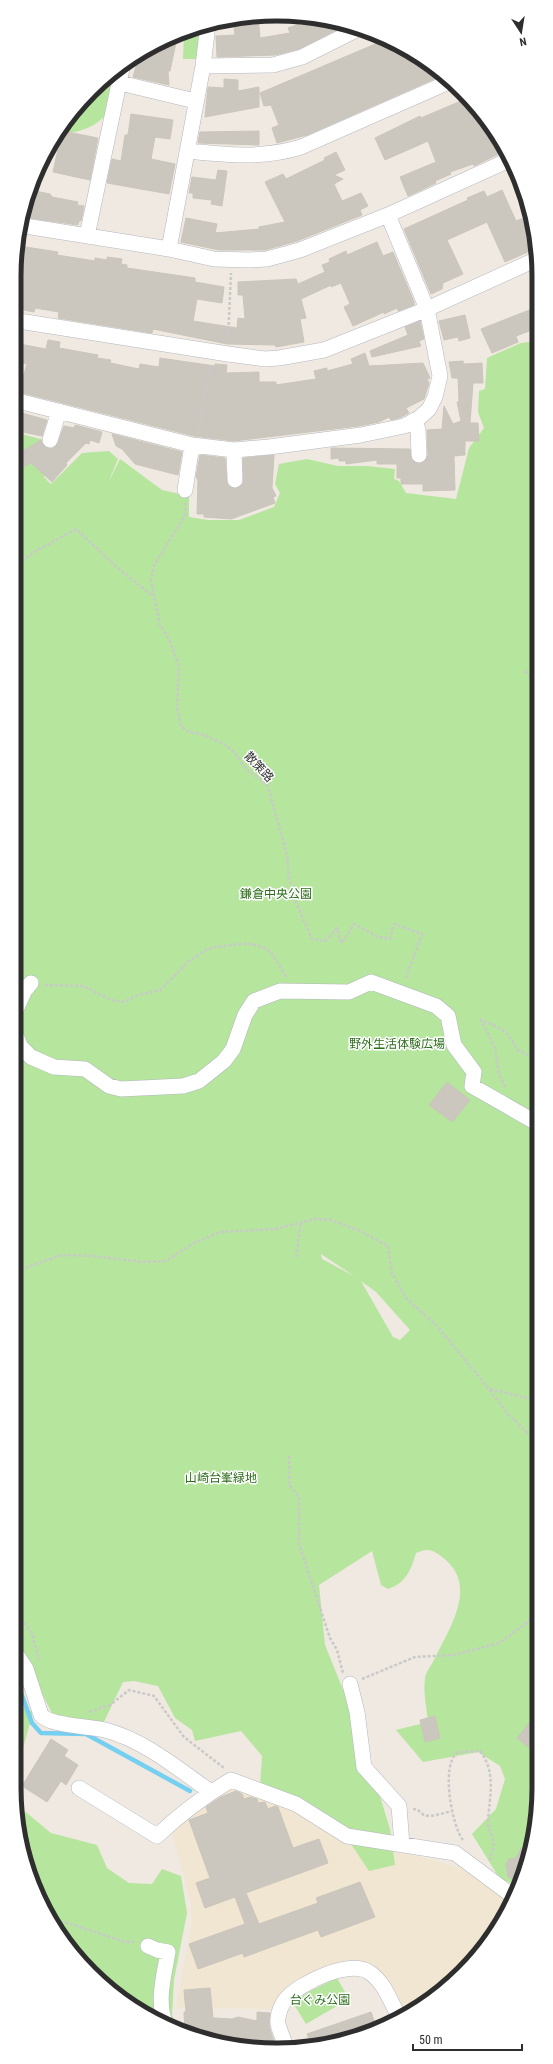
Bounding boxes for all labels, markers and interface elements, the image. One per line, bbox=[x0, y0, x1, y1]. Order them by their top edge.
north arrow bbox=[501, 12, 541, 52]
text: N bbox=[518, 34, 528, 48]
street label: 散策路 bbox=[242, 749, 276, 785]
park label: 鎌倉中央公園 bbox=[240, 887, 312, 901]
park label: 野外生活体験広場 bbox=[349, 1037, 445, 1051]
park label: 山崎台峯緑地 bbox=[185, 1471, 257, 1485]
park label: 台ぐみ公園 bbox=[290, 1993, 350, 2007]
scale bar bbox=[413, 2026, 522, 2052]
text: 50 m bbox=[419, 2033, 443, 2047]

